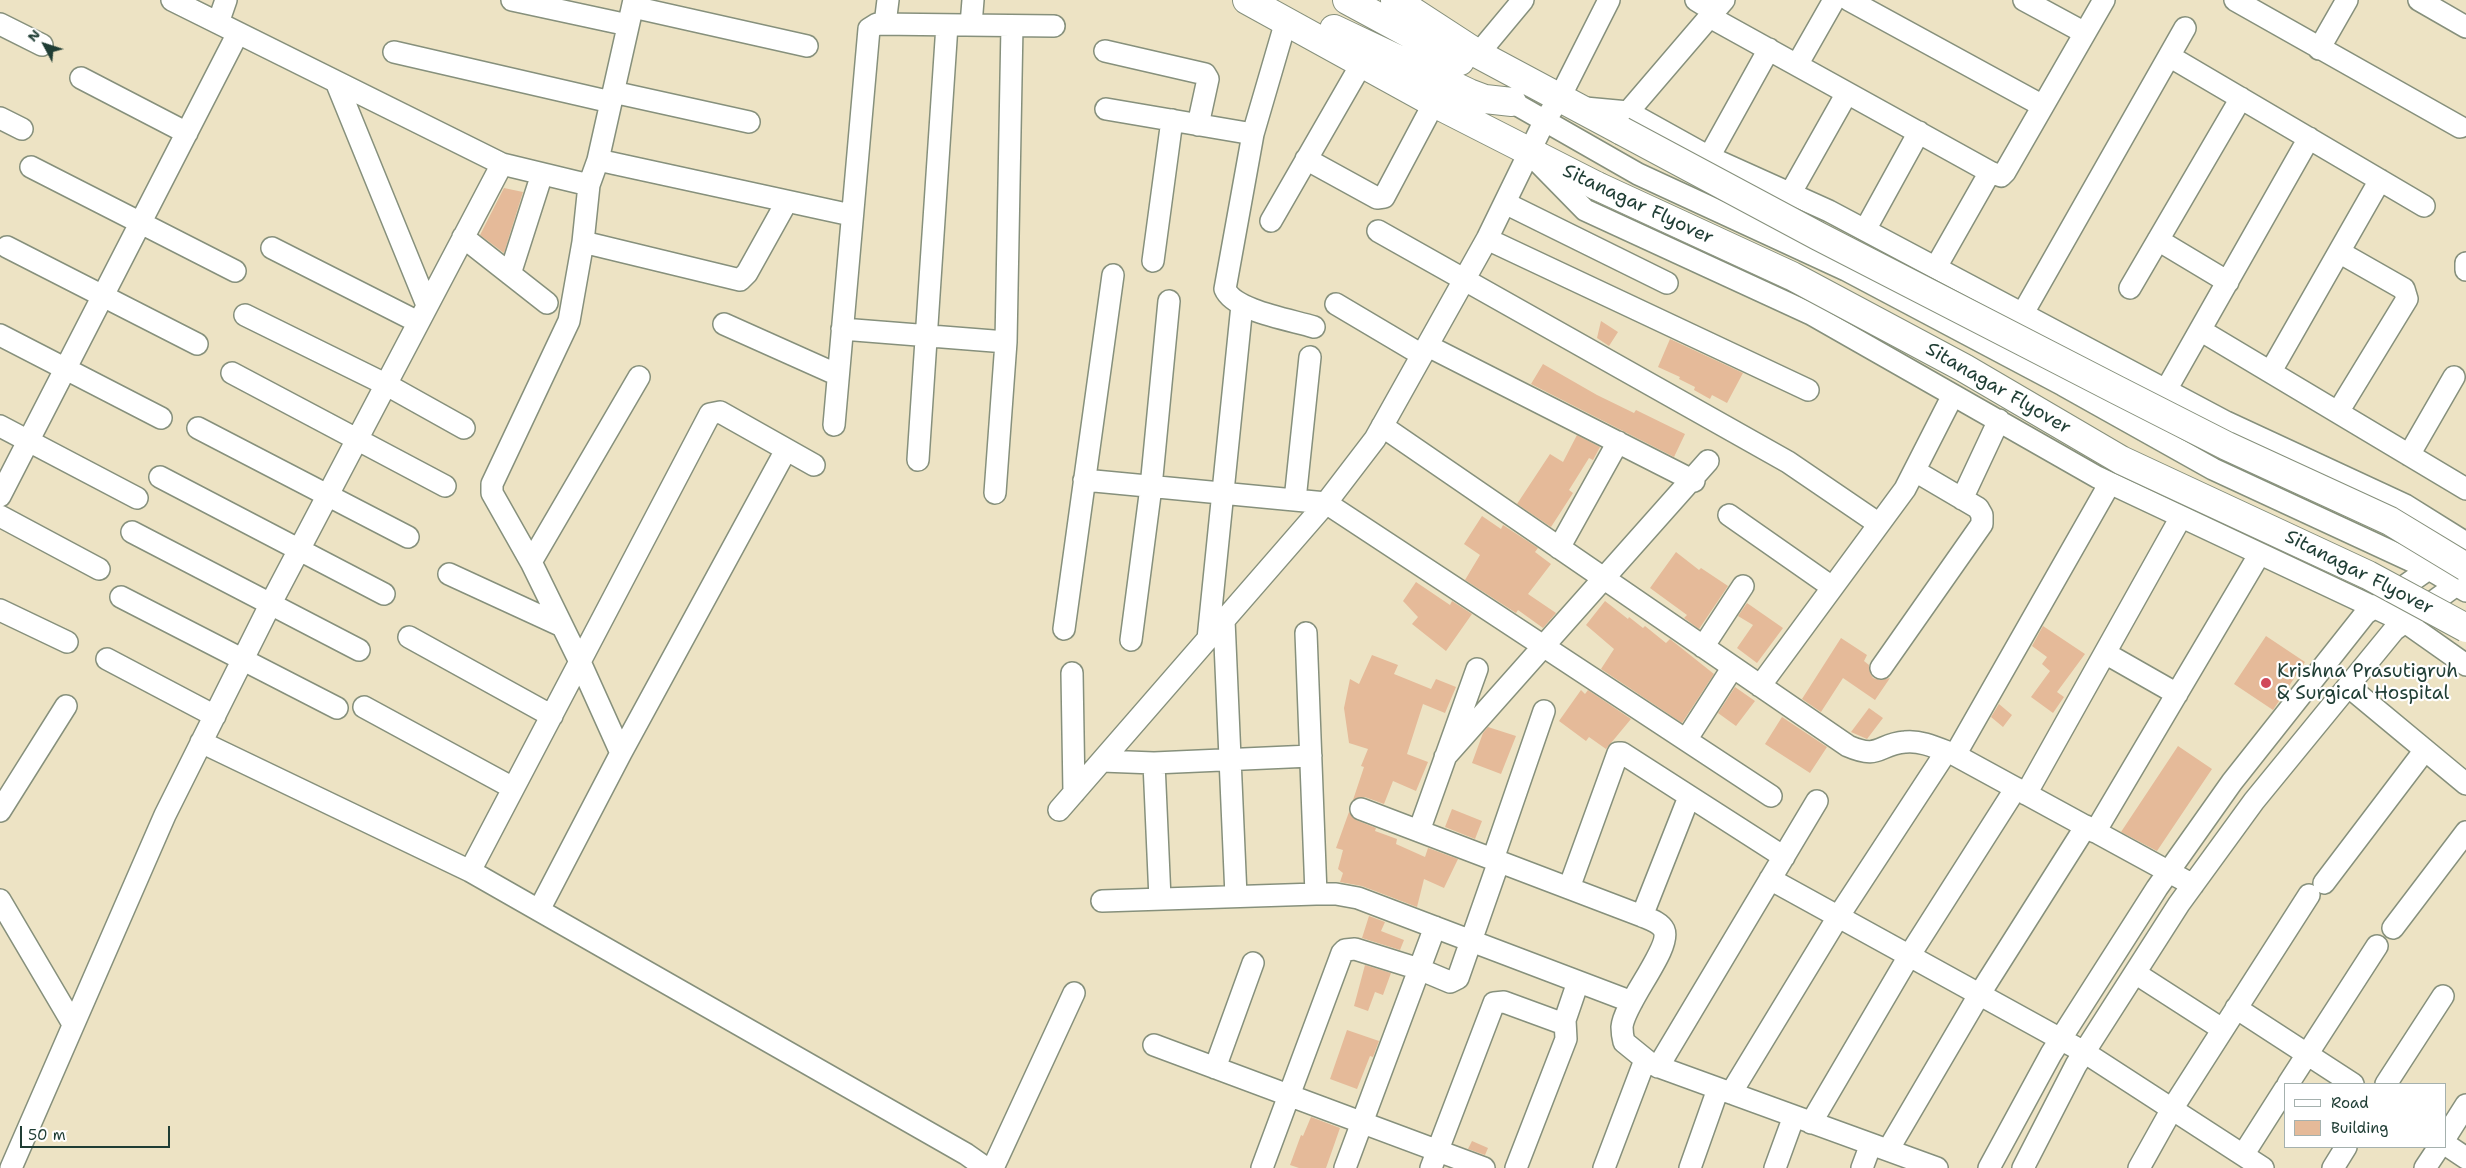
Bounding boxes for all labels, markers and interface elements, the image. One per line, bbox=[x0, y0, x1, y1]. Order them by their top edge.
north arrow bbox=[20, 20, 70, 70]
text: N bbox=[23, 25, 44, 45]
street label: Sitanagar Flyover bbox=[1559, 160, 1717, 250]
street label: Sitanagar Flyover bbox=[1921, 338, 2075, 440]
street label: Sitanagar Flyover bbox=[2281, 526, 2437, 620]
place label: Krishna Prasutigruh & Surgical Hospital bbox=[2277, 661, 2458, 705]
marker: Krishna Prasutigruh & Surgical Hospital bbox=[2259, 676, 2273, 690]
legend bbox=[2284, 1083, 2446, 1148]
text: Road bbox=[2331, 1093, 2369, 1113]
scale bar bbox=[22, 1116, 172, 1148]
text: Building bbox=[2331, 1118, 2388, 1138]
text: 50 m bbox=[28, 1125, 66, 1145]

